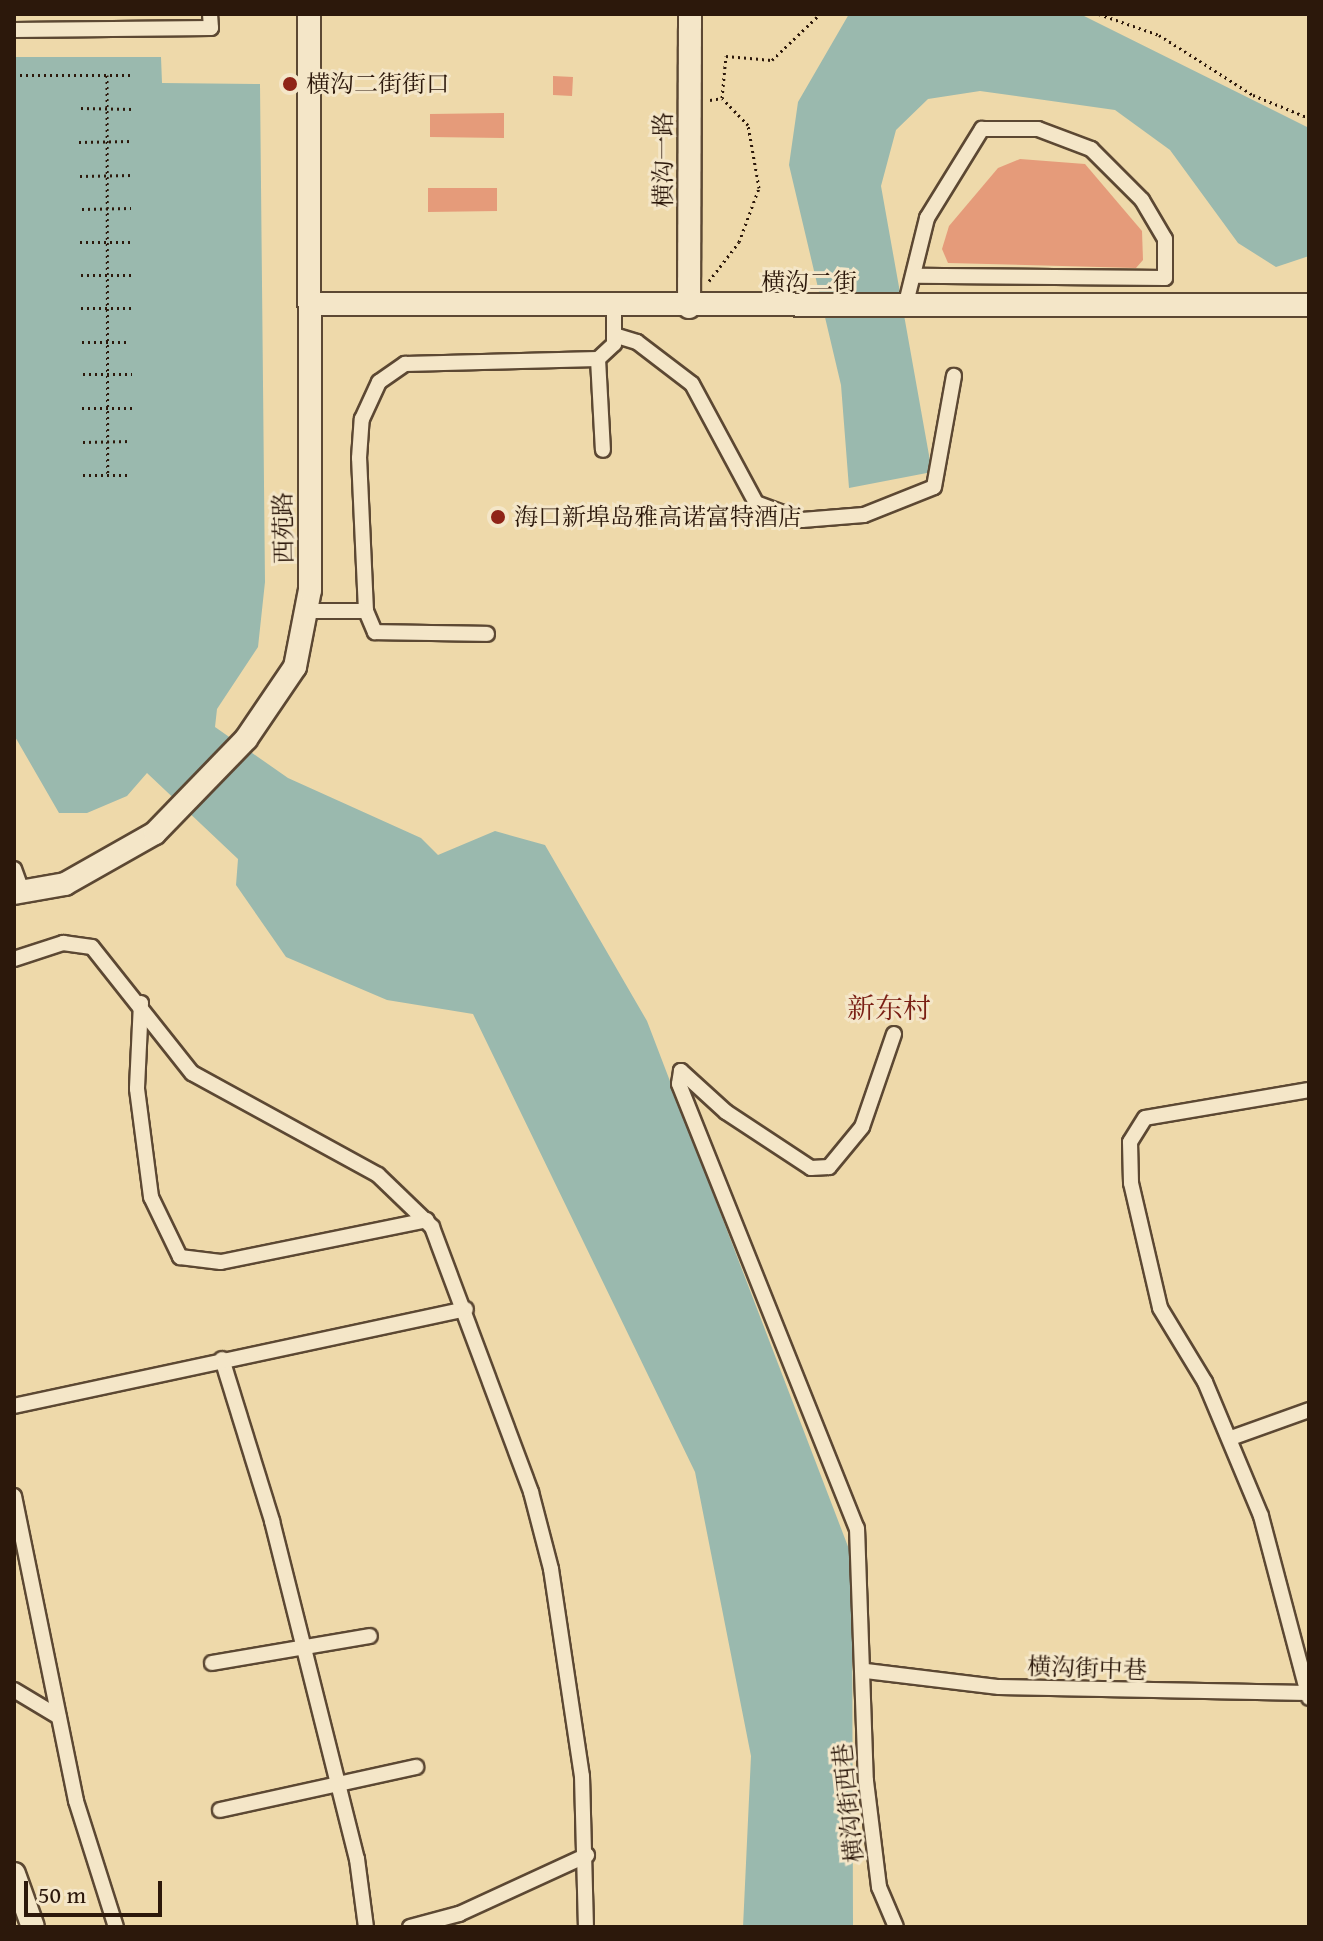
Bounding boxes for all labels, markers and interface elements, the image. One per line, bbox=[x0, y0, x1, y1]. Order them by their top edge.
place label: 横沟二街街口 bbox=[306, 70, 450, 98]
marker: 横沟二街街口 bbox=[281, 75, 299, 93]
street label: 横沟一路 bbox=[649, 112, 677, 208]
street label: 横沟二街 bbox=[761, 268, 857, 296]
street label: 西苑路 bbox=[268, 492, 298, 564]
place label: 海口新埠岛雅高诺富特酒店 bbox=[514, 503, 802, 531]
marker: 海口新埠岛雅高诺富特酒店 bbox=[489, 508, 507, 526]
district label: 新东村 bbox=[847, 991, 931, 1025]
street label: 横沟街中巷 bbox=[1027, 1652, 1147, 1684]
street label: 横沟街西巷 bbox=[827, 1742, 869, 1864]
scale bar bbox=[28, 1865, 166, 1915]
text: 50 m bbox=[38, 1877, 86, 1912]

